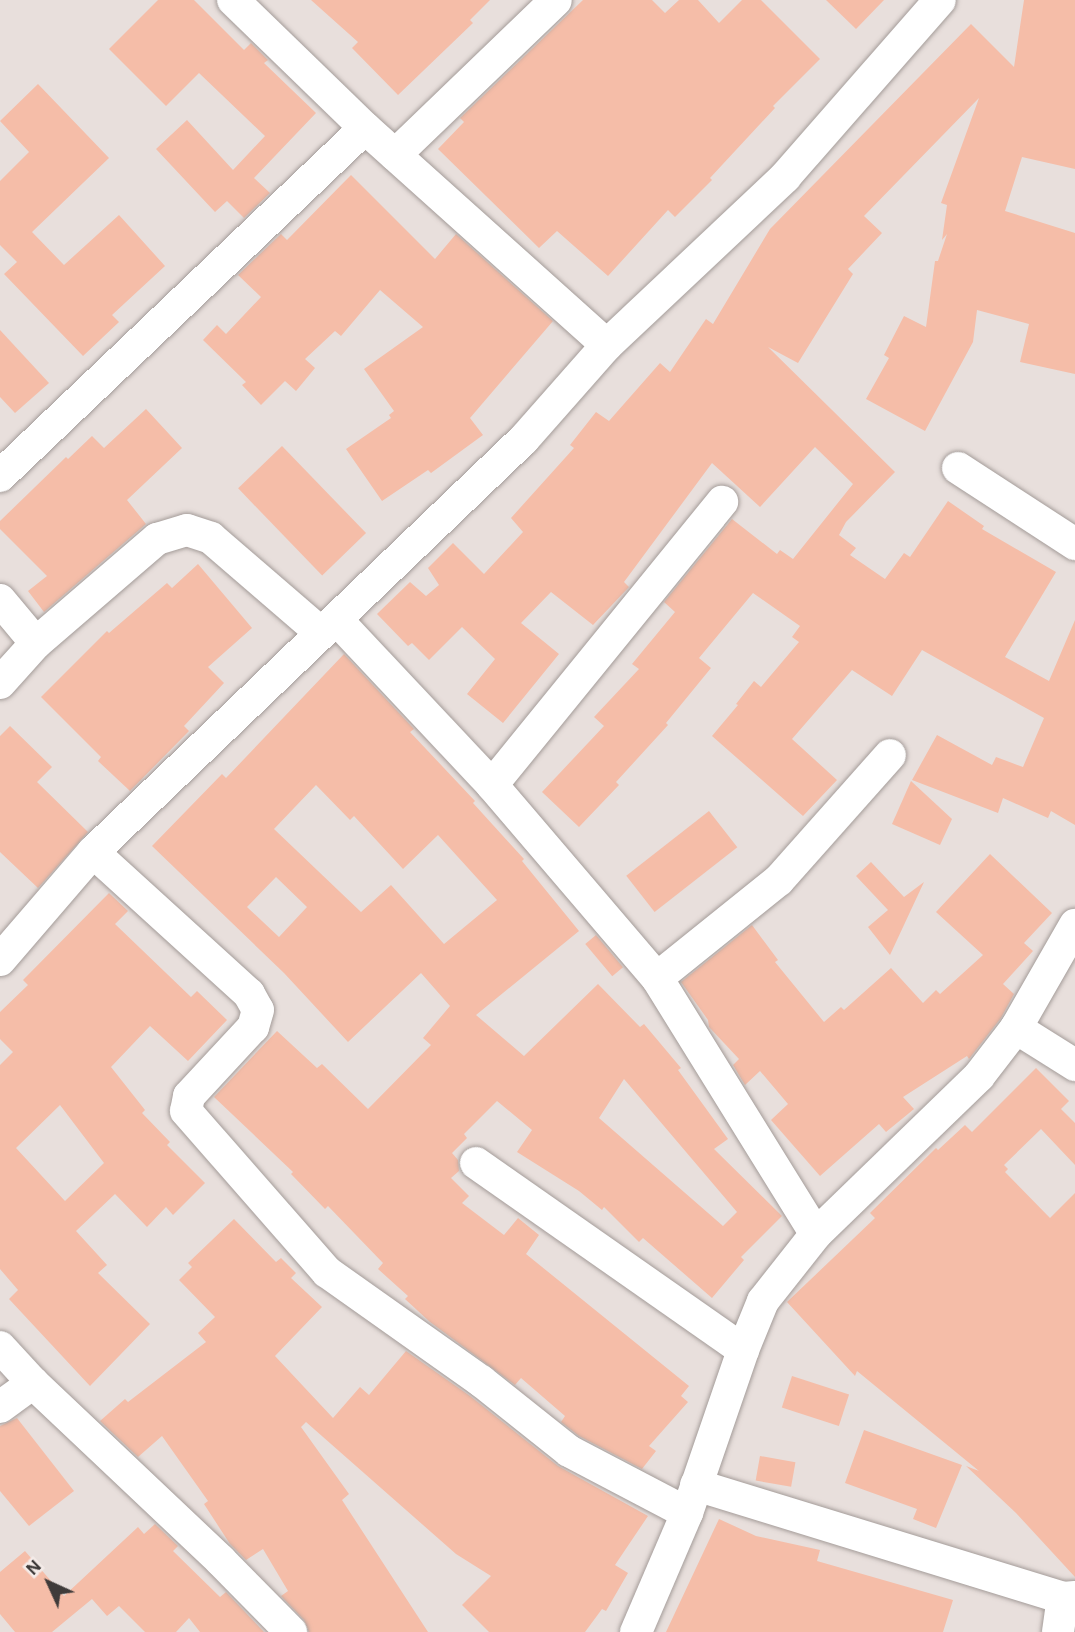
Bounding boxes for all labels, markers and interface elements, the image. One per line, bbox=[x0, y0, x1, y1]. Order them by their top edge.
north arrow bbox=[14, 1548, 84, 1618]
text: N bbox=[22, 1556, 45, 1579]

